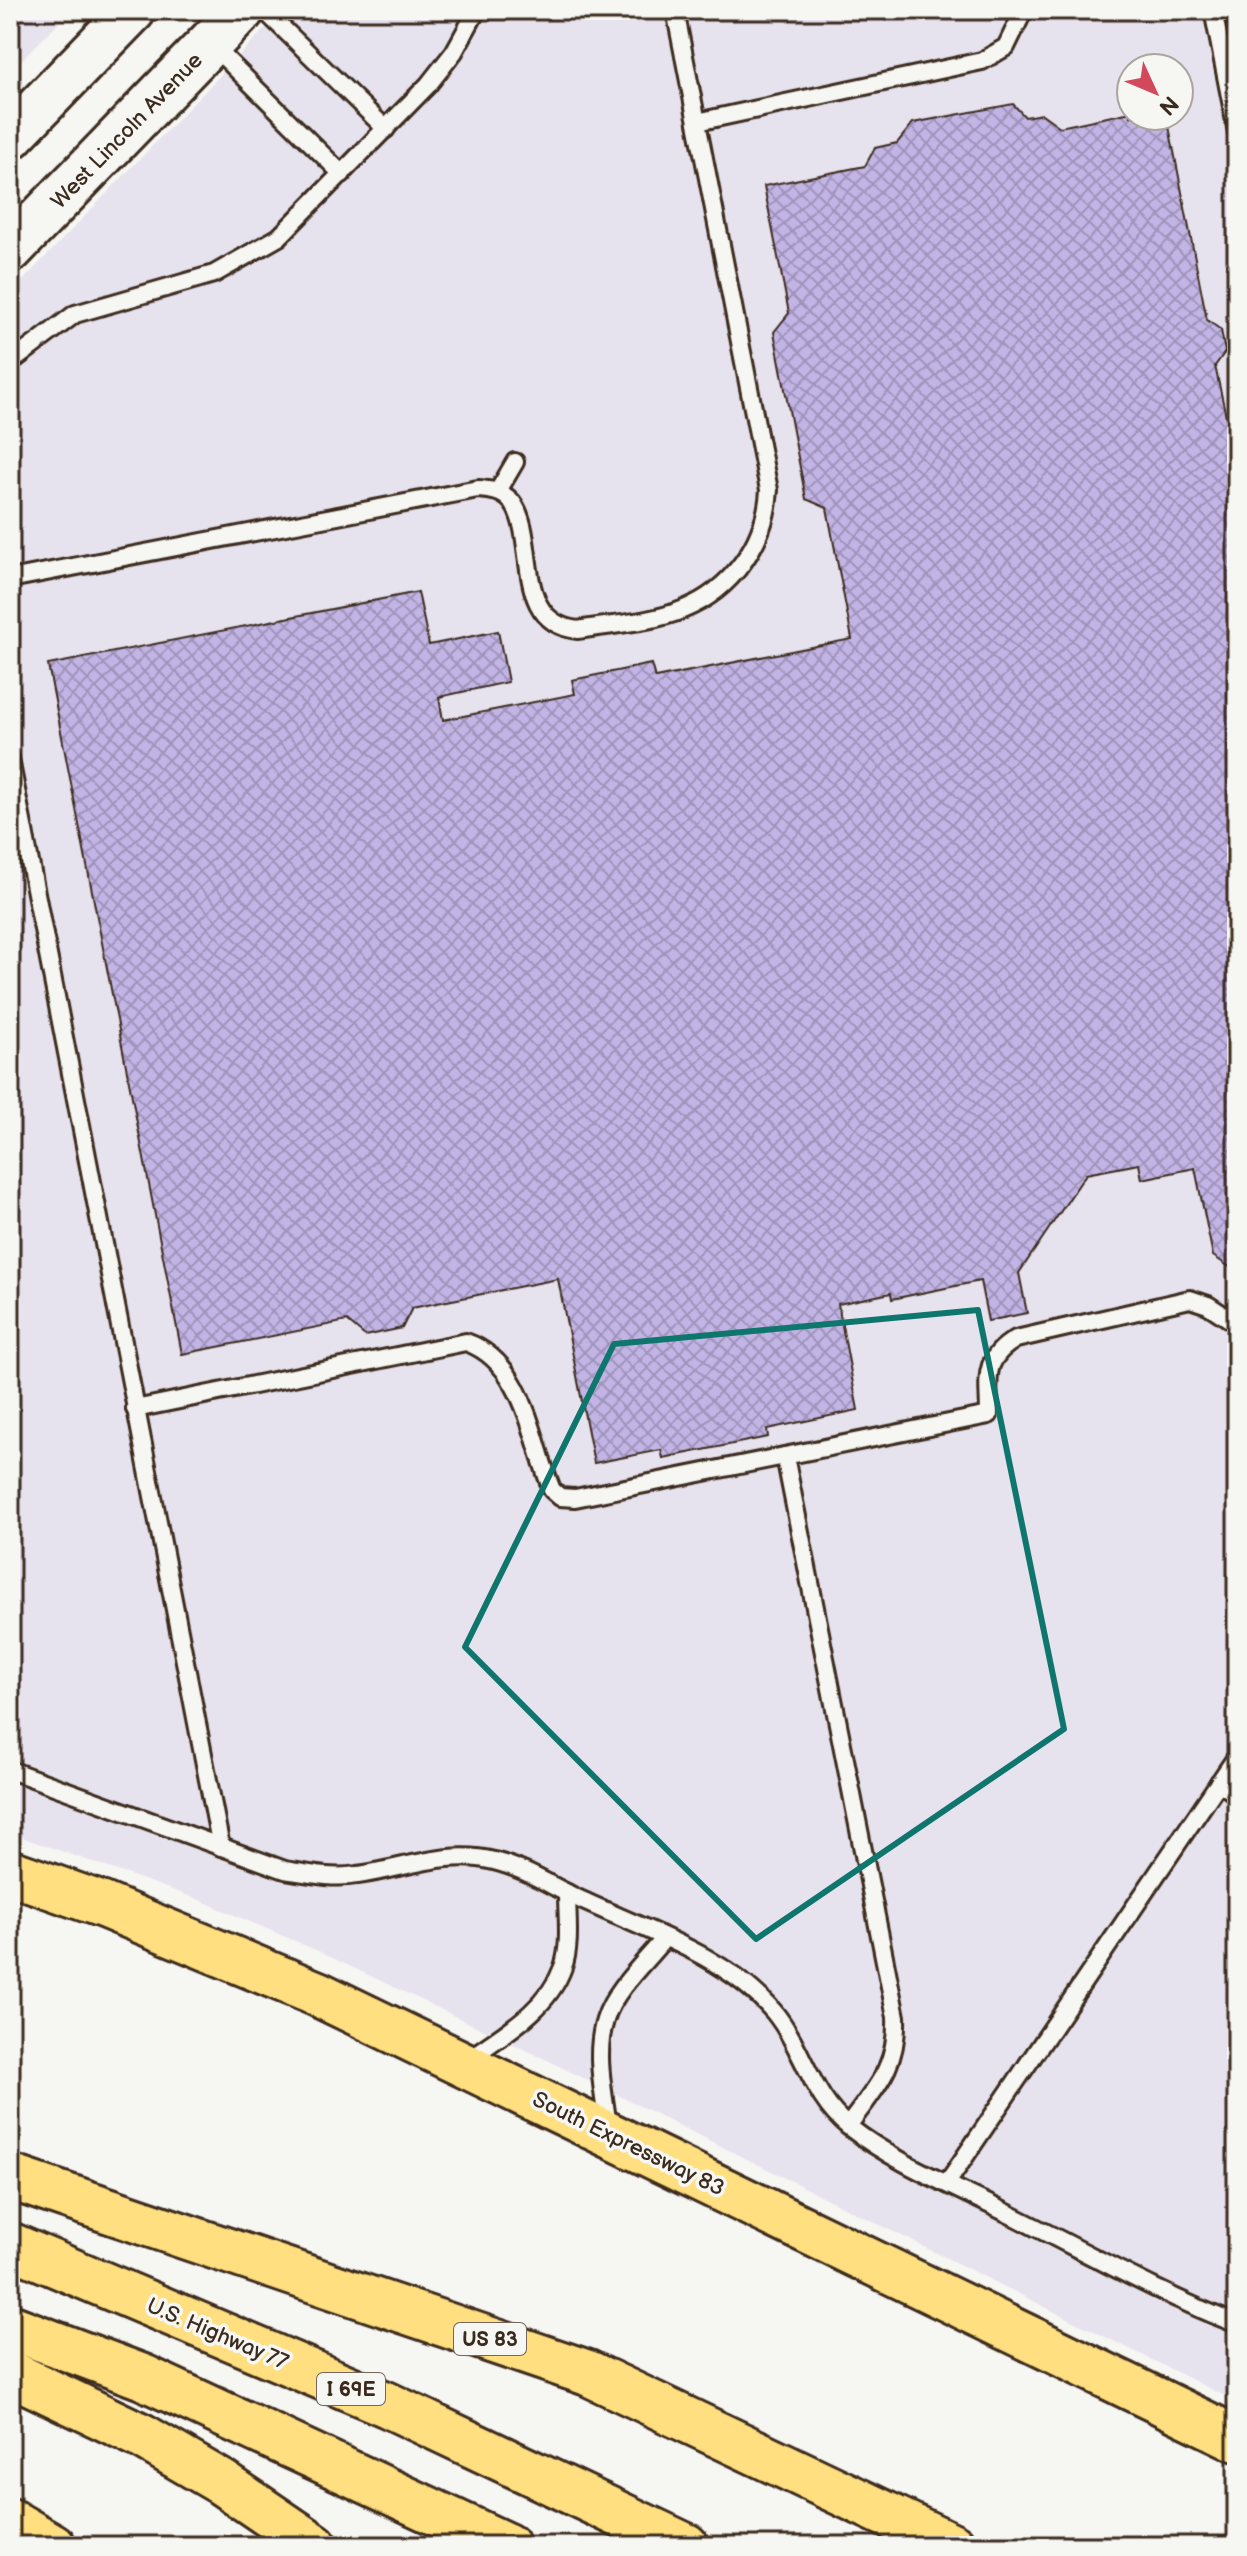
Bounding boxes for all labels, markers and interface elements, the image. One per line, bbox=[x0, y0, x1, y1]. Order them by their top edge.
street label: West Lincoln Avenue bbox=[45, 47, 209, 215]
north arrow bbox=[1115, 52, 1195, 132]
text: N bbox=[1153, 90, 1184, 120]
street label: South Expressway 83 bbox=[528, 2086, 729, 2203]
street label: U.S. Highway 77 bbox=[143, 2292, 292, 2376]
road number: US 83 bbox=[454, 2323, 526, 2355]
road number: I 69E bbox=[317, 2373, 385, 2405]

